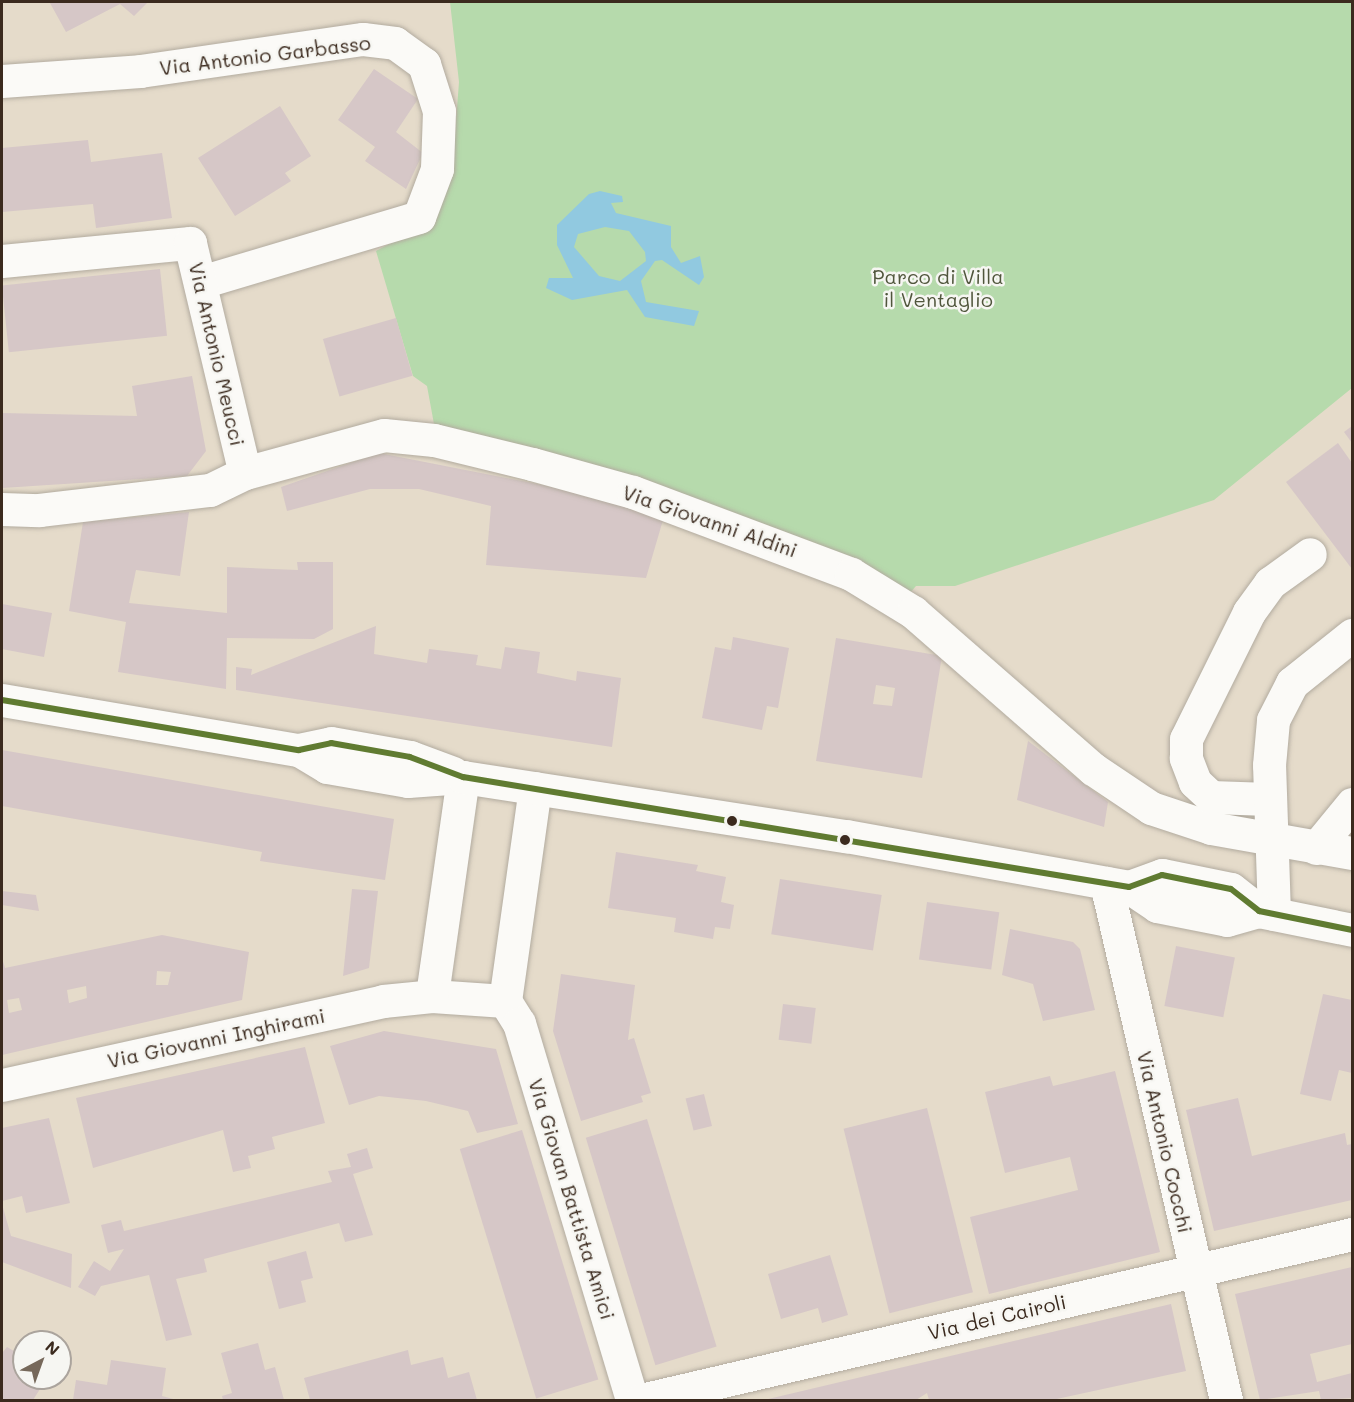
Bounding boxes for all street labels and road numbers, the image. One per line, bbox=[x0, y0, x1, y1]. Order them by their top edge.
street label: Via Antonio Garbasso bbox=[158, 30, 372, 80]
street label: Via Antonio Meucci bbox=[184, 260, 250, 448]
street label: Via Giovanni Aldini bbox=[619, 480, 801, 562]
street label: Via Giovanni Inghirami bbox=[105, 1003, 327, 1073]
street label: Via Antonio Cocchi bbox=[1132, 1049, 1198, 1235]
street label: Via Giovan Battista Amici bbox=[524, 1076, 620, 1322]
street label: Via dei Cairoli bbox=[925, 1289, 1069, 1345]

